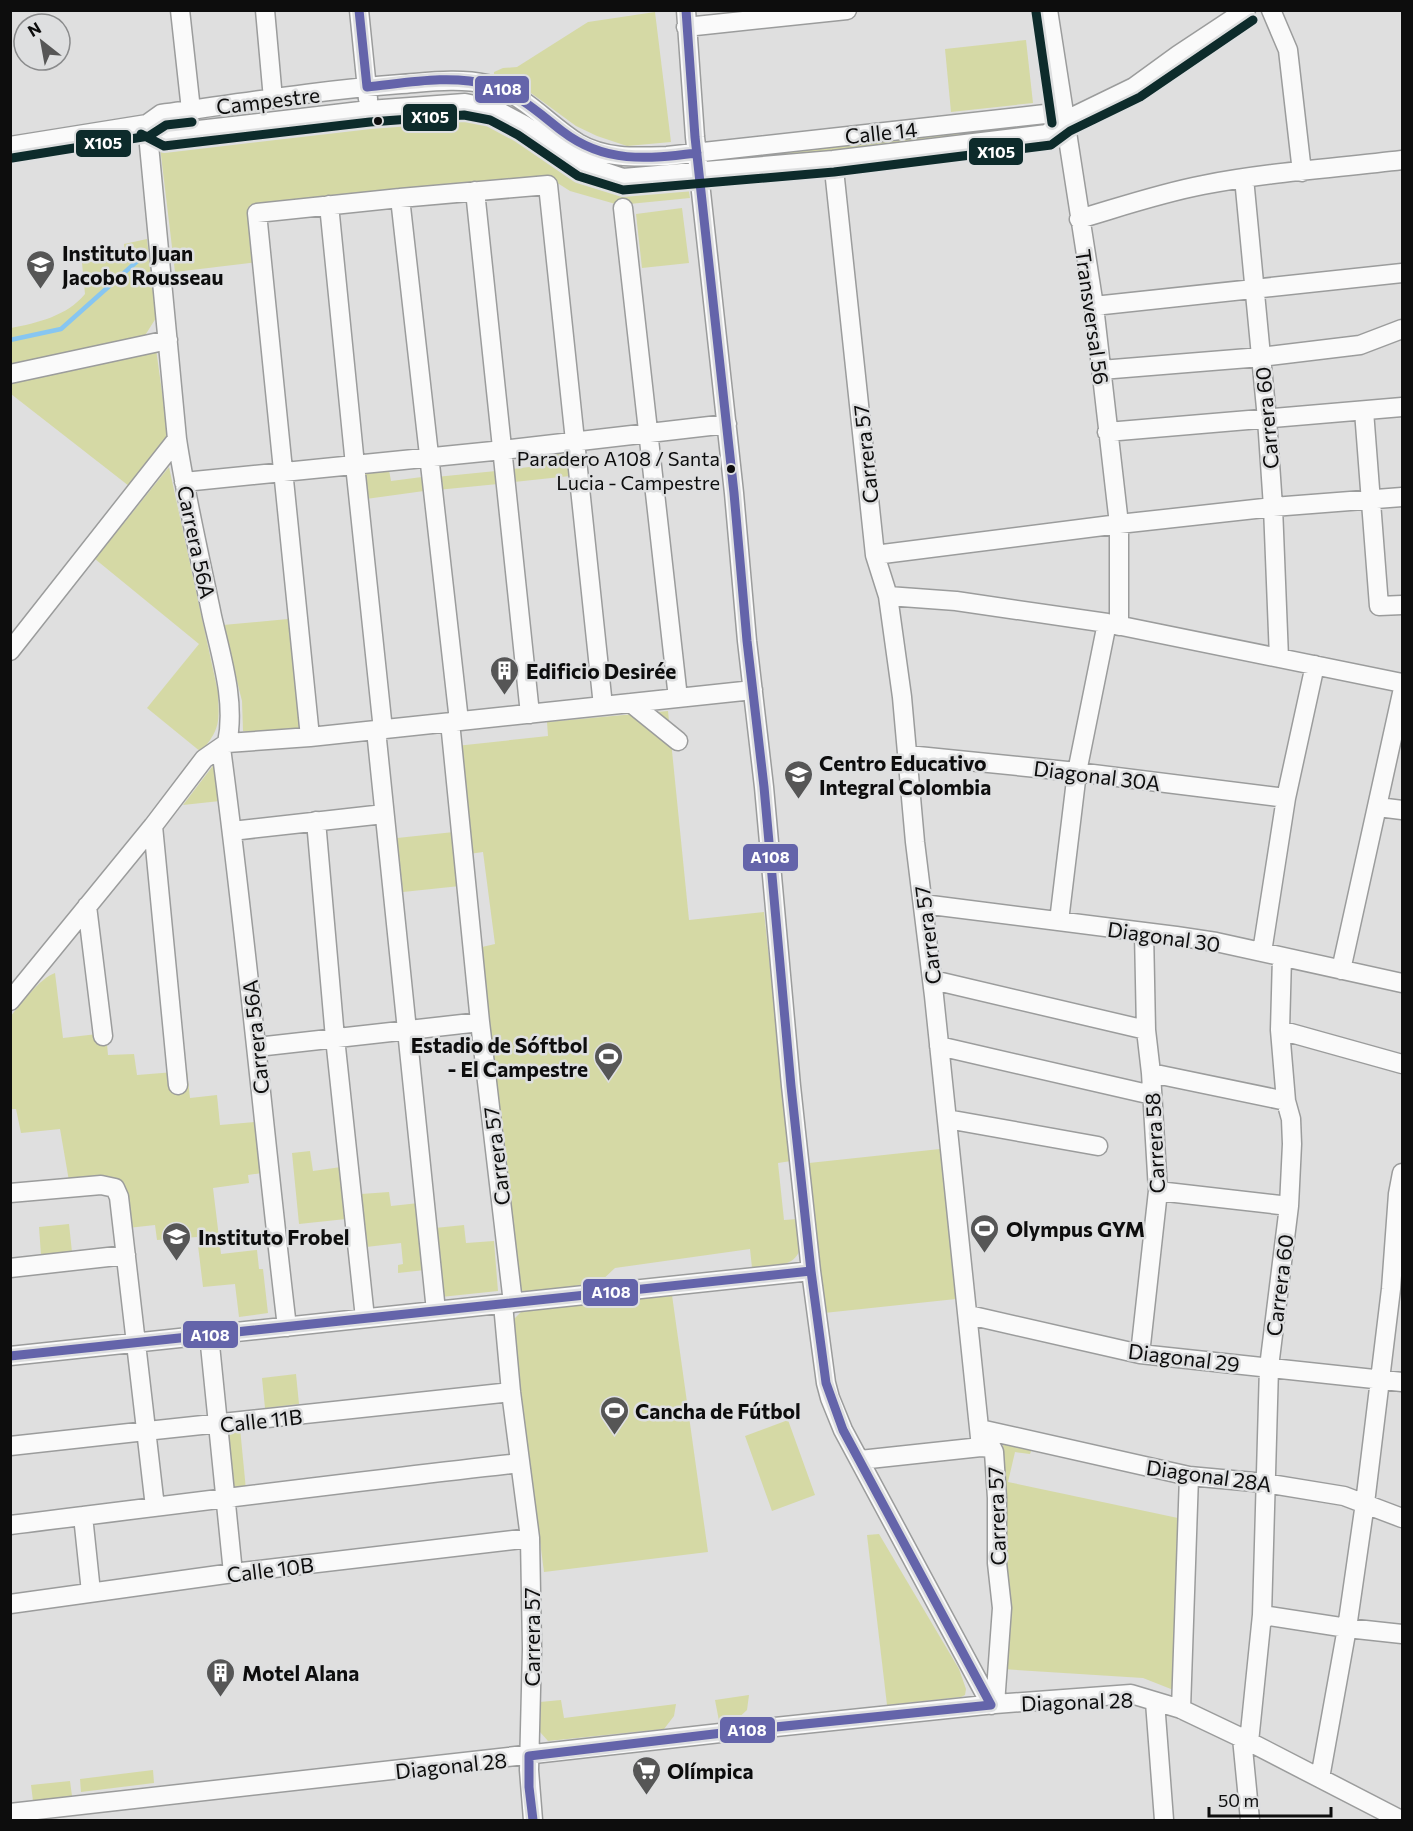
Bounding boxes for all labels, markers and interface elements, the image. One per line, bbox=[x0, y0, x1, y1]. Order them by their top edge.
north arrow bbox=[12, 12, 72, 72]
text: N bbox=[24, 17, 44, 40]
line badge: A108 bbox=[474, 75, 530, 104]
text: A108 bbox=[482, 79, 522, 98]
street label: Campestre bbox=[215, 81, 321, 119]
line badge: X105 bbox=[402, 103, 458, 132]
text: X105 bbox=[411, 107, 449, 126]
unlabelled marker bbox=[372, 115, 384, 127]
street label: Calle 14 bbox=[844, 116, 919, 148]
line badge: X105 bbox=[75, 129, 132, 158]
text: X105 bbox=[84, 133, 122, 152]
line badge: X105 bbox=[968, 137, 1024, 166]
text: X105 bbox=[977, 142, 1015, 161]
place label: Instituto Juan Jacobo Rousseau bbox=[62, 240, 223, 289]
school or university icon: Instituto Juan Jacobo Rousseau bbox=[25, 248, 57, 290]
street label: Transversal 56 bbox=[1071, 248, 1115, 386]
street label: Carrera 60 bbox=[1249, 366, 1283, 470]
street label: Carrera 57 bbox=[847, 403, 883, 505]
place label: Paradero A108 / Santa Lucia - Campestre bbox=[517, 446, 720, 494]
marker: Paradero A108 / Santa Lucia - Campestre bbox=[725, 463, 737, 475]
street label: Carrera 56A bbox=[173, 483, 221, 601]
building icon: Edificio Desirée bbox=[489, 654, 521, 696]
place label: Edificio Desirée bbox=[526, 658, 676, 683]
place label: Centro Educativo Integral Colombia bbox=[819, 750, 991, 799]
street label: Diagonal 30A bbox=[1032, 755, 1162, 795]
school or university icon: Centro Educativo Integral Colombia bbox=[782, 758, 814, 800]
line badge: A108 bbox=[742, 843, 799, 872]
text: A108 bbox=[750, 847, 790, 866]
street label: Carrera 57 bbox=[909, 884, 945, 986]
street label: Diagonal 30 bbox=[1106, 916, 1222, 956]
street label: Carrera 56A bbox=[237, 979, 273, 1095]
place label: Estadio de Sóftbol - El Campestre bbox=[411, 1032, 588, 1081]
sports icon: Estadio de Sóftbol - El Campestre bbox=[593, 1040, 625, 1082]
street label: Carrera 58 bbox=[1139, 1092, 1169, 1194]
street label: Carrera 57 bbox=[478, 1105, 514, 1207]
sports icon: Olympus GYM bbox=[969, 1212, 1001, 1254]
place label: Olympus GYM bbox=[1006, 1216, 1145, 1241]
school or university icon: Instituto Frobel bbox=[161, 1220, 193, 1262]
place label: Instituto Frobel bbox=[198, 1224, 349, 1249]
street label: Carrera 60 bbox=[1260, 1233, 1298, 1337]
line badge: A108 bbox=[582, 1278, 639, 1307]
text: A108 bbox=[591, 1282, 631, 1301]
line badge: A108 bbox=[182, 1320, 239, 1349]
text: A108 bbox=[190, 1325, 230, 1344]
street label: Diagonal 29 bbox=[1127, 1338, 1241, 1376]
sports icon: Cancha de Fútbol bbox=[598, 1394, 630, 1436]
place label: Cancha de Fútbol bbox=[635, 1398, 801, 1423]
street label: Calle 11B bbox=[219, 1403, 303, 1437]
street label: Diagonal 28A bbox=[1145, 1454, 1273, 1496]
street label: Carrera 57 bbox=[982, 1466, 1010, 1566]
street label: Calle 10B bbox=[225, 1551, 315, 1587]
street label: Carrera 57 bbox=[519, 1587, 544, 1687]
building icon: Motel Alana bbox=[205, 1656, 237, 1698]
place label: Motel Alana bbox=[242, 1660, 359, 1685]
street label: Diagonal 28 bbox=[1020, 1687, 1134, 1715]
line badge: A108 bbox=[719, 1716, 776, 1744]
text: A108 bbox=[727, 1720, 767, 1739]
street label: Diagonal 28 bbox=[394, 1747, 508, 1783]
supermarket icon: Olímpica bbox=[630, 1754, 662, 1796]
place label: Olímpica bbox=[667, 1758, 754, 1783]
scale bar bbox=[1209, 1780, 1330, 1818]
text: 50 m bbox=[1218, 1789, 1259, 1811]

